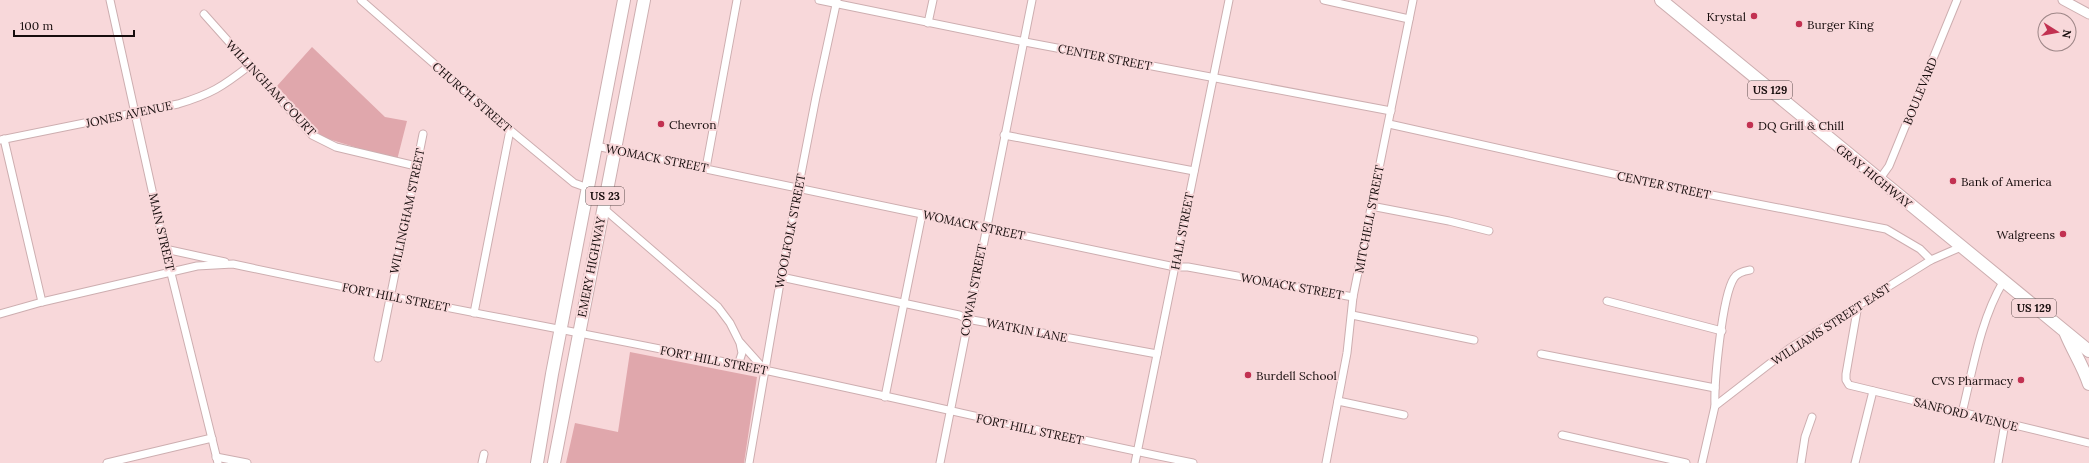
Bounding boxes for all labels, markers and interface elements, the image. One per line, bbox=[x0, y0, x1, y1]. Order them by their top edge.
place label: Krystal bbox=[1706, 9, 1746, 24]
marker: Krystal bbox=[1749, 11, 1759, 21]
scale bar bbox=[14, 12, 134, 38]
north arrow bbox=[2037, 12, 2077, 52]
place label: Burger King bbox=[1807, 17, 1874, 32]
text: 100 m bbox=[20, 18, 53, 33]
marker: Burger King bbox=[1794, 19, 1804, 29]
text: N bbox=[2059, 28, 2075, 40]
street label: WILLINGHAM COURT bbox=[223, 37, 319, 139]
street label: CENTER STREET bbox=[1057, 41, 1154, 74]
street label: BOULEVARD bbox=[1900, 55, 1940, 127]
street label: CHURCH STREET bbox=[429, 59, 515, 136]
road number: US 129 bbox=[1748, 81, 1792, 99]
street label: JONES AVENUE bbox=[83, 97, 174, 131]
place label: Chevron bbox=[669, 117, 717, 132]
place label: DQ Grill & Chill bbox=[1758, 118, 1844, 133]
marker: Chevron bbox=[656, 119, 666, 129]
marker: DQ Grill & Chill bbox=[1745, 120, 1755, 130]
street label: WOMACK STREET bbox=[604, 141, 710, 175]
street label: GRAY HIGHWAY bbox=[1833, 141, 1915, 211]
street label: WILLINGHAM STREET bbox=[386, 147, 428, 275]
street label: MITCHELL STREET bbox=[1351, 163, 1387, 274]
street label: CENTER STREET bbox=[1616, 168, 1713, 202]
street label: WOOLFOLK STREET bbox=[772, 172, 809, 290]
place label: Bank of America bbox=[1961, 174, 2052, 189]
marker: Bank of America bbox=[1948, 176, 1958, 186]
road number: US 23 bbox=[586, 187, 624, 205]
street label: HALL STREET bbox=[1167, 191, 1197, 271]
street label: MAIN STREET bbox=[146, 192, 178, 273]
street label: WOMACK STREET bbox=[922, 207, 1027, 243]
street label: EMERY HIGHWAY bbox=[574, 215, 608, 319]
place label: Walgreens bbox=[1997, 227, 2055, 242]
marker: Walgreens bbox=[2058, 229, 2068, 239]
street label: COWAN STREET bbox=[957, 242, 989, 337]
street label: WOMACK STREET bbox=[1239, 270, 1345, 302]
street label: FORT HILL STREET bbox=[341, 279, 451, 315]
street label: WILLIAMS STREET EAST bbox=[1768, 280, 1894, 368]
road number: US 129 bbox=[2012, 299, 2056, 317]
street label: WATKIN LANE bbox=[985, 315, 1069, 345]
street label: FORT HILL STREET bbox=[659, 342, 769, 378]
place label: Burdell School bbox=[1256, 368, 1337, 383]
marker: Burdell School bbox=[1243, 370, 1253, 380]
place label: CVS Pharmacy bbox=[1931, 373, 2014, 388]
marker: CVS Pharmacy bbox=[2016, 375, 2026, 385]
street label: SANFORD AVENUE bbox=[1912, 394, 2020, 434]
street label: FORT HILL STREET bbox=[975, 410, 1085, 448]

